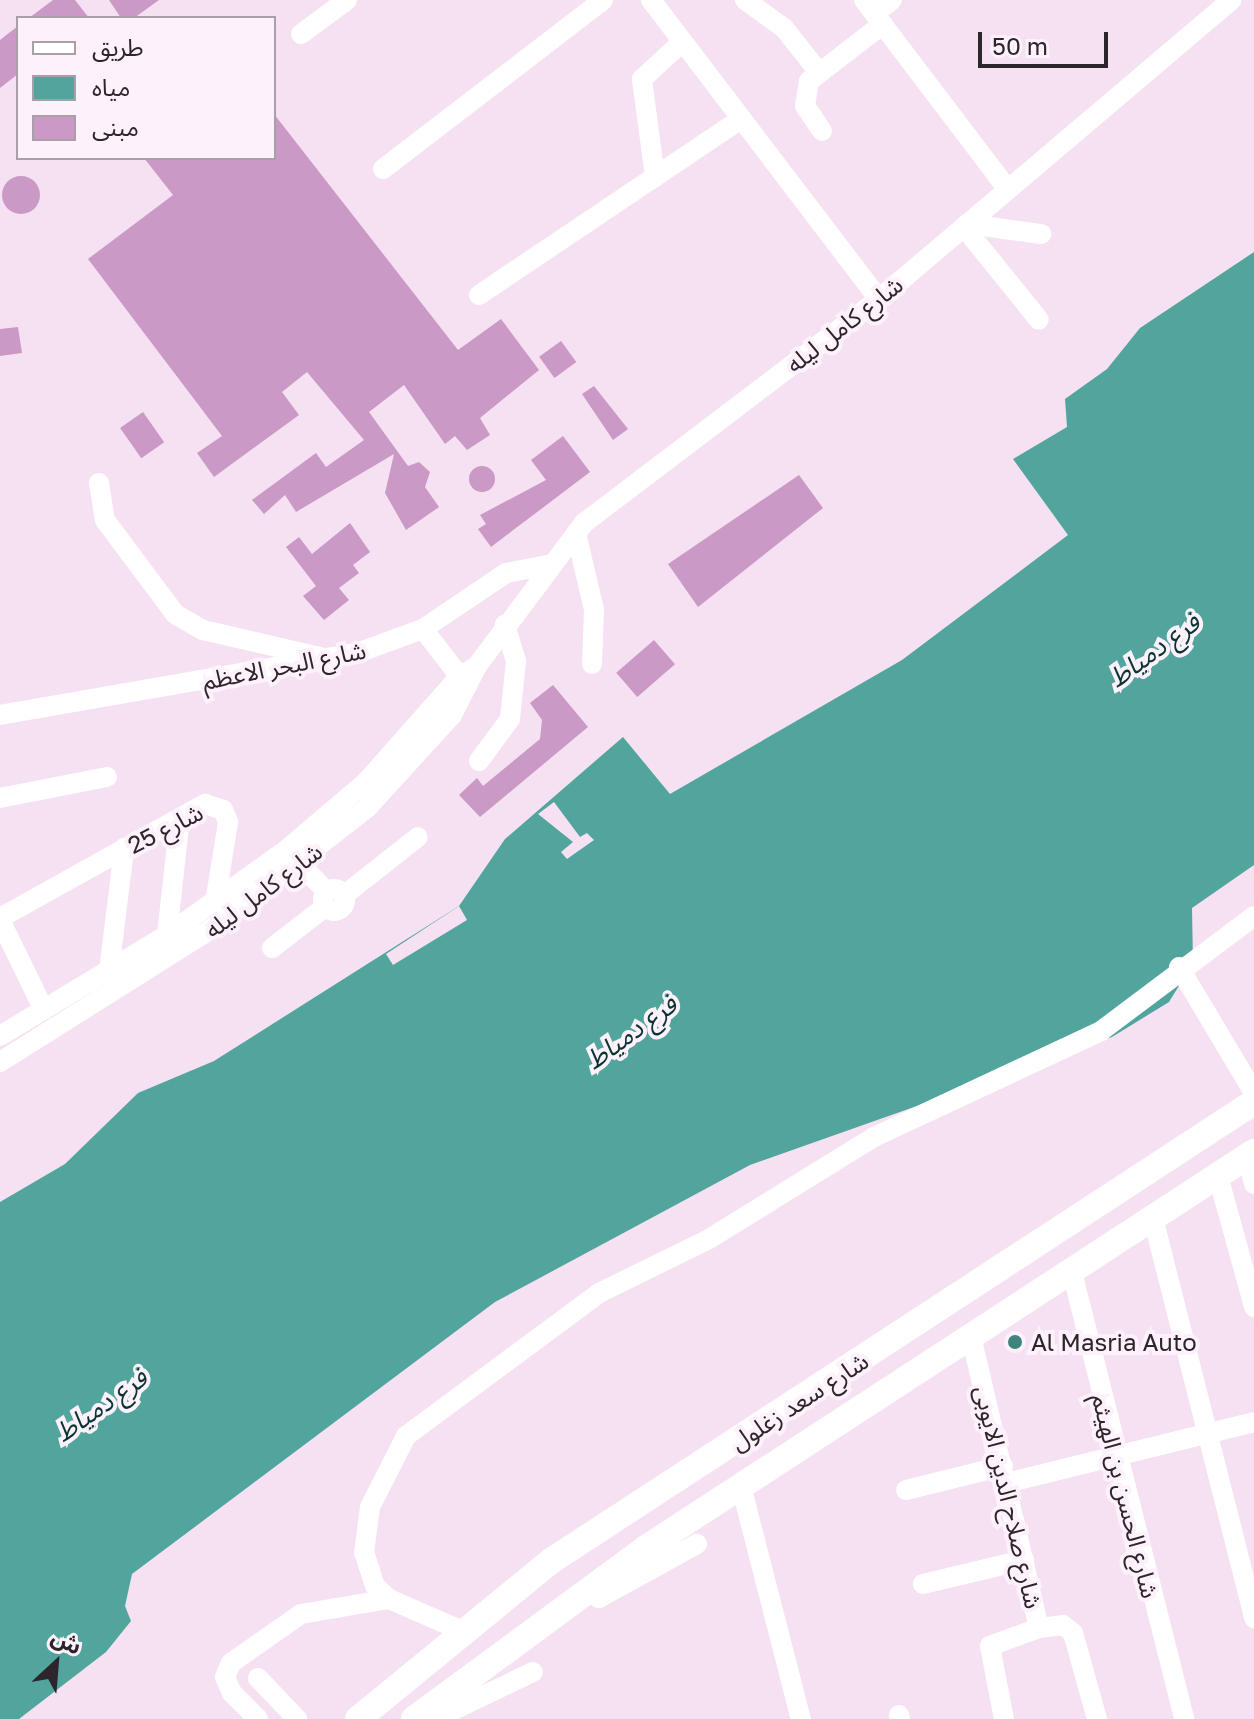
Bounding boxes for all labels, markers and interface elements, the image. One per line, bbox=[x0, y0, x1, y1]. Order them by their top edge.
legend bbox=[16, 16, 276, 160]
scale bar bbox=[982, 16, 1112, 66]
text: 50 m bbox=[992, 31, 1048, 60]
text: طريق bbox=[92, 32, 144, 61]
text: مياه bbox=[92, 72, 130, 101]
text: مبنى bbox=[92, 112, 139, 141]
street label: شارع كامل ليله bbox=[780, 270, 908, 378]
water label: فرع دمياط bbox=[1102, 606, 1206, 694]
street label: شارع البحر الاعظم bbox=[200, 635, 368, 695]
street label: شارع 25 bbox=[123, 797, 207, 859]
street label: شارع كامل ليله bbox=[198, 836, 328, 944]
water label: فرع دمياط bbox=[579, 988, 683, 1076]
place label: Al Masria Auto bbox=[1031, 1328, 1197, 1356]
marker: Al Masria Auto bbox=[1006, 1333, 1024, 1351]
street label: شارع سعد زغلول bbox=[725, 1346, 873, 1456]
water label: فرع دمياط bbox=[49, 1362, 153, 1448]
street label: شارع صلاح الدين الايوبى bbox=[969, 1383, 1049, 1611]
street label: شارع الحسن بن الهيثم bbox=[1087, 1391, 1165, 1601]
text: ش bbox=[47, 1622, 86, 1660]
north arrow bbox=[16, 1623, 96, 1703]

